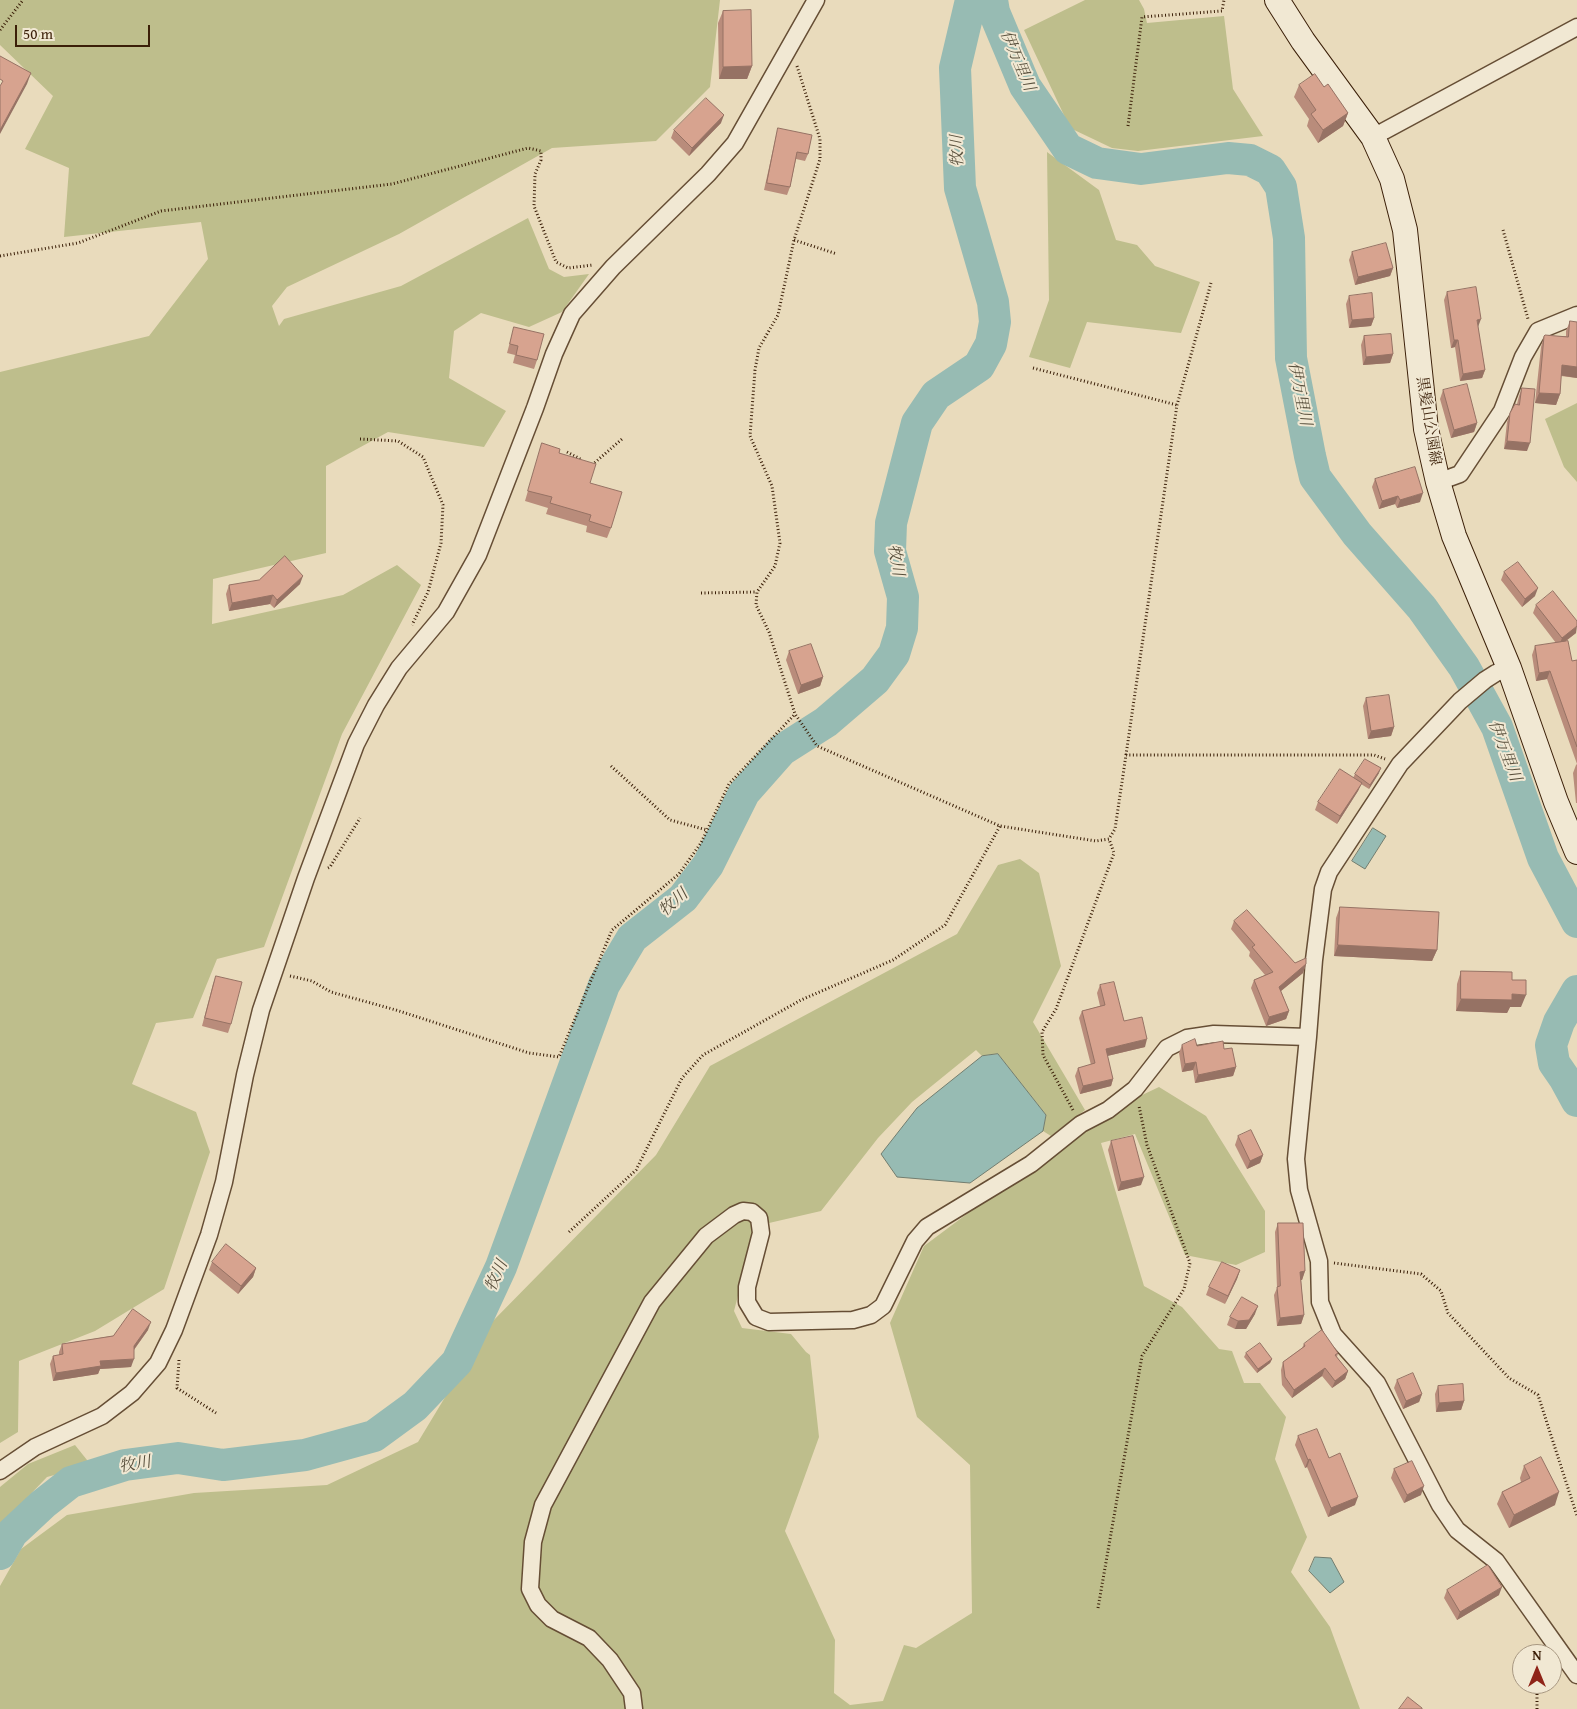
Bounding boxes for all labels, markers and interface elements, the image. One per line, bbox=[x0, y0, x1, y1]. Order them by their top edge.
scale bar bbox=[18, 15, 152, 47]
text: 50 m bbox=[23, 23, 53, 44]
water label: 伊万里川 bbox=[996, 28, 1038, 94]
water label: 牧川 bbox=[948, 135, 968, 167]
water label: 伊万里川 bbox=[1283, 361, 1315, 427]
street label: 黒髪山公園線 bbox=[1412, 375, 1444, 467]
water label: 牧川 bbox=[883, 543, 907, 577]
water label: 伊万里川 bbox=[1484, 718, 1524, 784]
water label: 牧川 bbox=[656, 885, 692, 921]
water label: 牧川 bbox=[482, 1257, 512, 1295]
water label: 牧川 bbox=[118, 1453, 152, 1477]
north arrow bbox=[1512, 1644, 1562, 1694]
text: N bbox=[1532, 1645, 1542, 1665]

